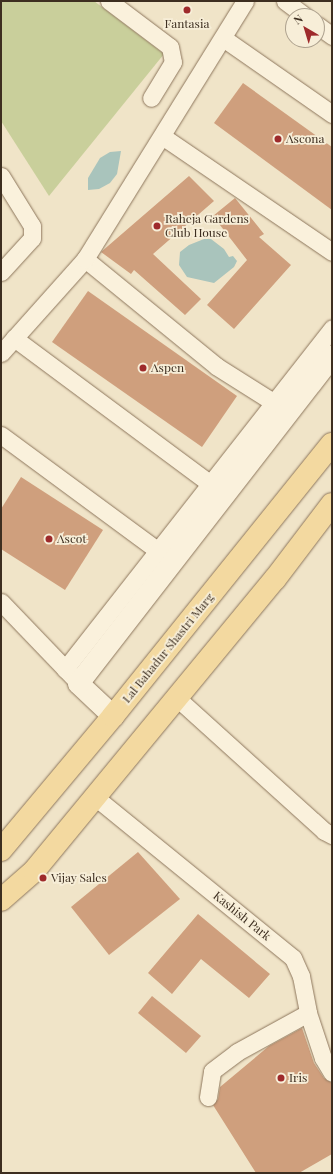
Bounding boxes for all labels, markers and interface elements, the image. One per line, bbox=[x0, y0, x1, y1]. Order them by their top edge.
marker: Fantasia bbox=[182, 5, 192, 15]
north arrow bbox=[285, 8, 325, 48]
text: N bbox=[290, 11, 306, 27]
place label: Fantasia bbox=[165, 17, 209, 31]
place label: Ascona bbox=[286, 132, 324, 146]
marker: Ascona bbox=[273, 134, 283, 144]
place label: Raheja Gardens Club House bbox=[165, 212, 249, 240]
marker: Raheja Gardens Club House bbox=[152, 221, 162, 231]
place label: Aspen bbox=[151, 361, 184, 375]
marker: Aspen bbox=[138, 363, 148, 373]
place label: Ascot bbox=[57, 532, 87, 546]
marker: Ascot bbox=[44, 534, 54, 544]
street label: Lal Bahadur Shastri Marg bbox=[119, 590, 217, 706]
place label: Vijay Sales bbox=[51, 871, 107, 885]
marker: Vijay Sales bbox=[38, 873, 48, 883]
street label: Kashish Park bbox=[210, 888, 274, 944]
place label: Iris bbox=[289, 1071, 307, 1085]
marker: Iris bbox=[276, 1073, 286, 1083]

